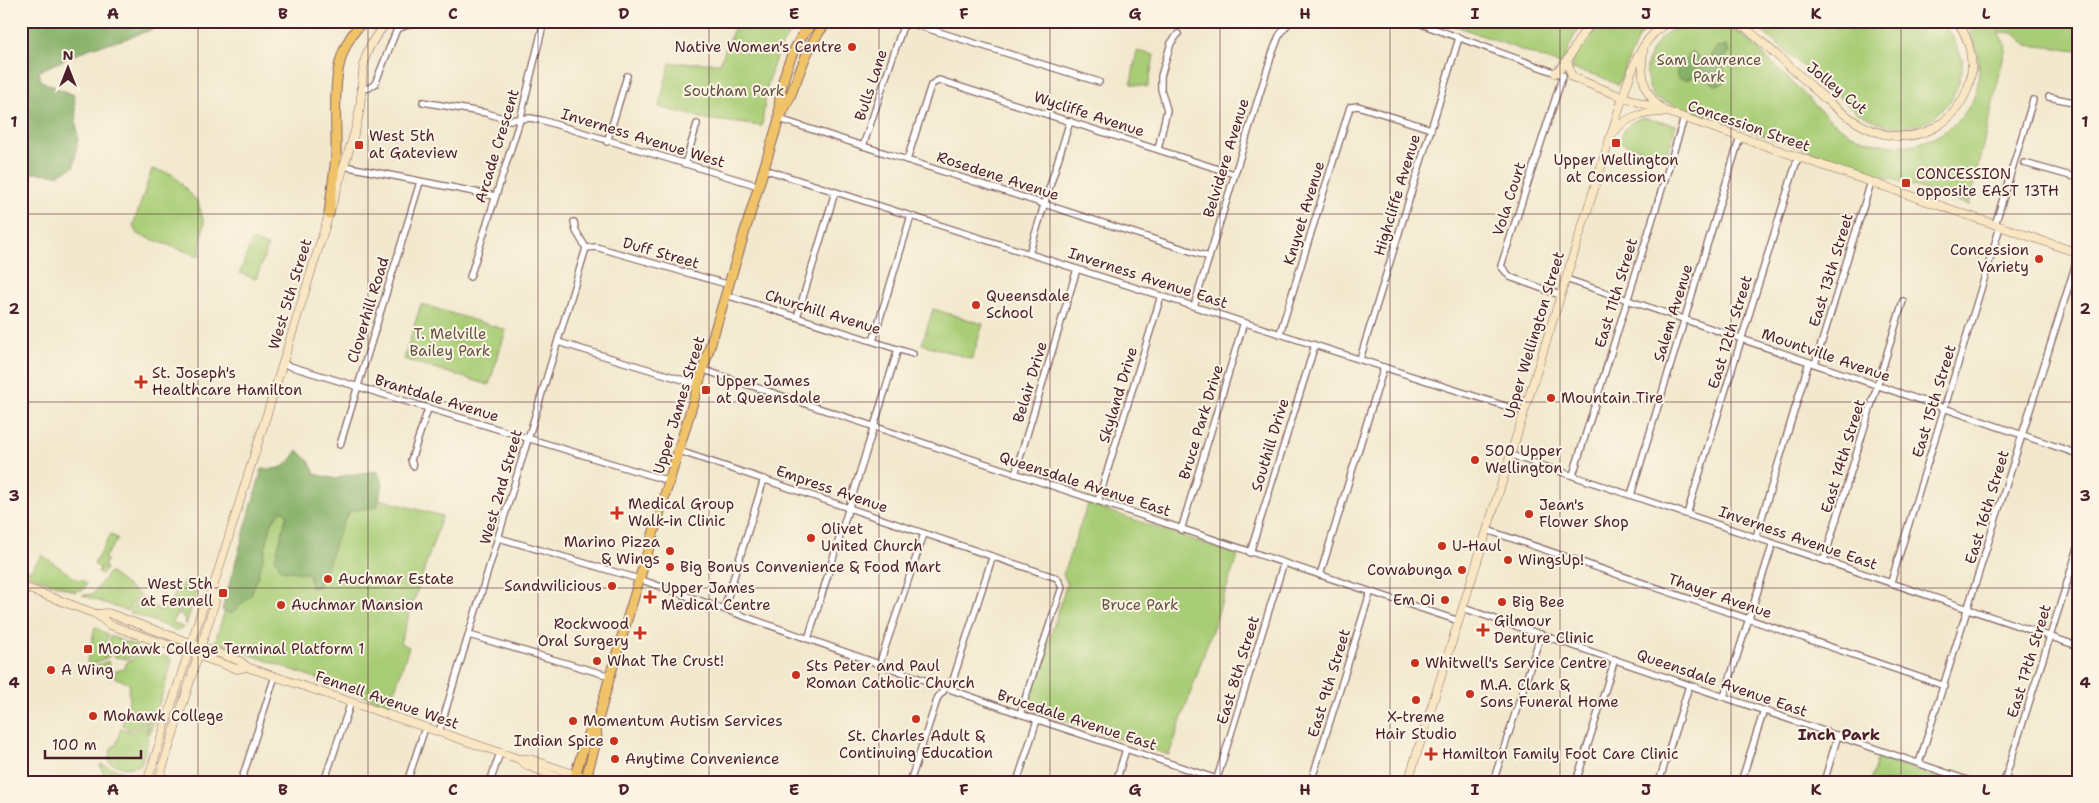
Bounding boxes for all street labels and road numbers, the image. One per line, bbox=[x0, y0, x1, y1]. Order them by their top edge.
street label: Bulls Lane bbox=[850, 47, 892, 123]
street label: Jolley Cut bbox=[1802, 57, 1872, 119]
street label: Arcade Crescent bbox=[470, 87, 524, 205]
street label: Wycliffe Avenue bbox=[1031, 87, 1147, 141]
street label: Belvidere Avenue bbox=[1198, 96, 1254, 220]
street label: Concession Street bbox=[1685, 96, 1813, 156]
street label: Inverness Avenue West bbox=[559, 104, 727, 172]
street label: Highcliffe Avenue bbox=[1369, 132, 1425, 258]
street label: Rosedene Avenue bbox=[934, 147, 1062, 205]
street label: Knyvet Avenue bbox=[1279, 159, 1329, 267]
street label: Vola Court bbox=[1488, 159, 1530, 239]
street label: East 13th Street bbox=[1804, 211, 1858, 329]
street label: Duff Street bbox=[620, 232, 702, 274]
street label: West 5th Street bbox=[264, 236, 316, 352]
street label: East 11th Street bbox=[1590, 236, 1642, 350]
street label: Inverness Avenue East bbox=[1066, 243, 1230, 313]
street label: Upper Wellington Street bbox=[1499, 249, 1569, 421]
street label: Cloverhill Road bbox=[342, 254, 394, 366]
street label: Salem Avenue bbox=[1649, 262, 1697, 364]
street label: East 12th Street bbox=[1703, 273, 1757, 391]
street label: Churchill Avenue bbox=[762, 285, 884, 339]
street label: Mountville Avenue bbox=[1759, 324, 1893, 386]
street label: Upper James Street bbox=[648, 334, 710, 476]
street label: Belair Drive bbox=[1008, 339, 1052, 425]
street label: East 15th Street bbox=[1907, 342, 1961, 460]
street label: Skyland Drive bbox=[1094, 344, 1142, 446]
street label: Bruce Park Drive bbox=[1174, 362, 1228, 482]
street label: Brantdale Avenue bbox=[372, 370, 502, 426]
street label: Southill Drive bbox=[1246, 396, 1294, 494]
street label: East 14th Street bbox=[1816, 397, 1870, 515]
street label: West 2nd Street bbox=[475, 427, 527, 547]
street label: Queensdale Avenue East bbox=[997, 447, 1173, 521]
street label: East 16th Street bbox=[1960, 448, 2014, 566]
street label: Empress Avenue bbox=[773, 460, 891, 518]
street label: Inverness Avenue East bbox=[1716, 501, 1880, 575]
street label: Thayer Avenue bbox=[1665, 569, 1775, 623]
street label: East 17th Street bbox=[2002, 602, 2056, 720]
street label: East 8th Street bbox=[1212, 613, 1264, 727]
street label: East 9th Street bbox=[1303, 626, 1355, 740]
street label: Queensdale Avenue East bbox=[1634, 644, 1810, 722]
street label: Fennell Avenue West bbox=[313, 666, 461, 734]
street label: Brucedale Avenue East bbox=[995, 685, 1159, 755]

